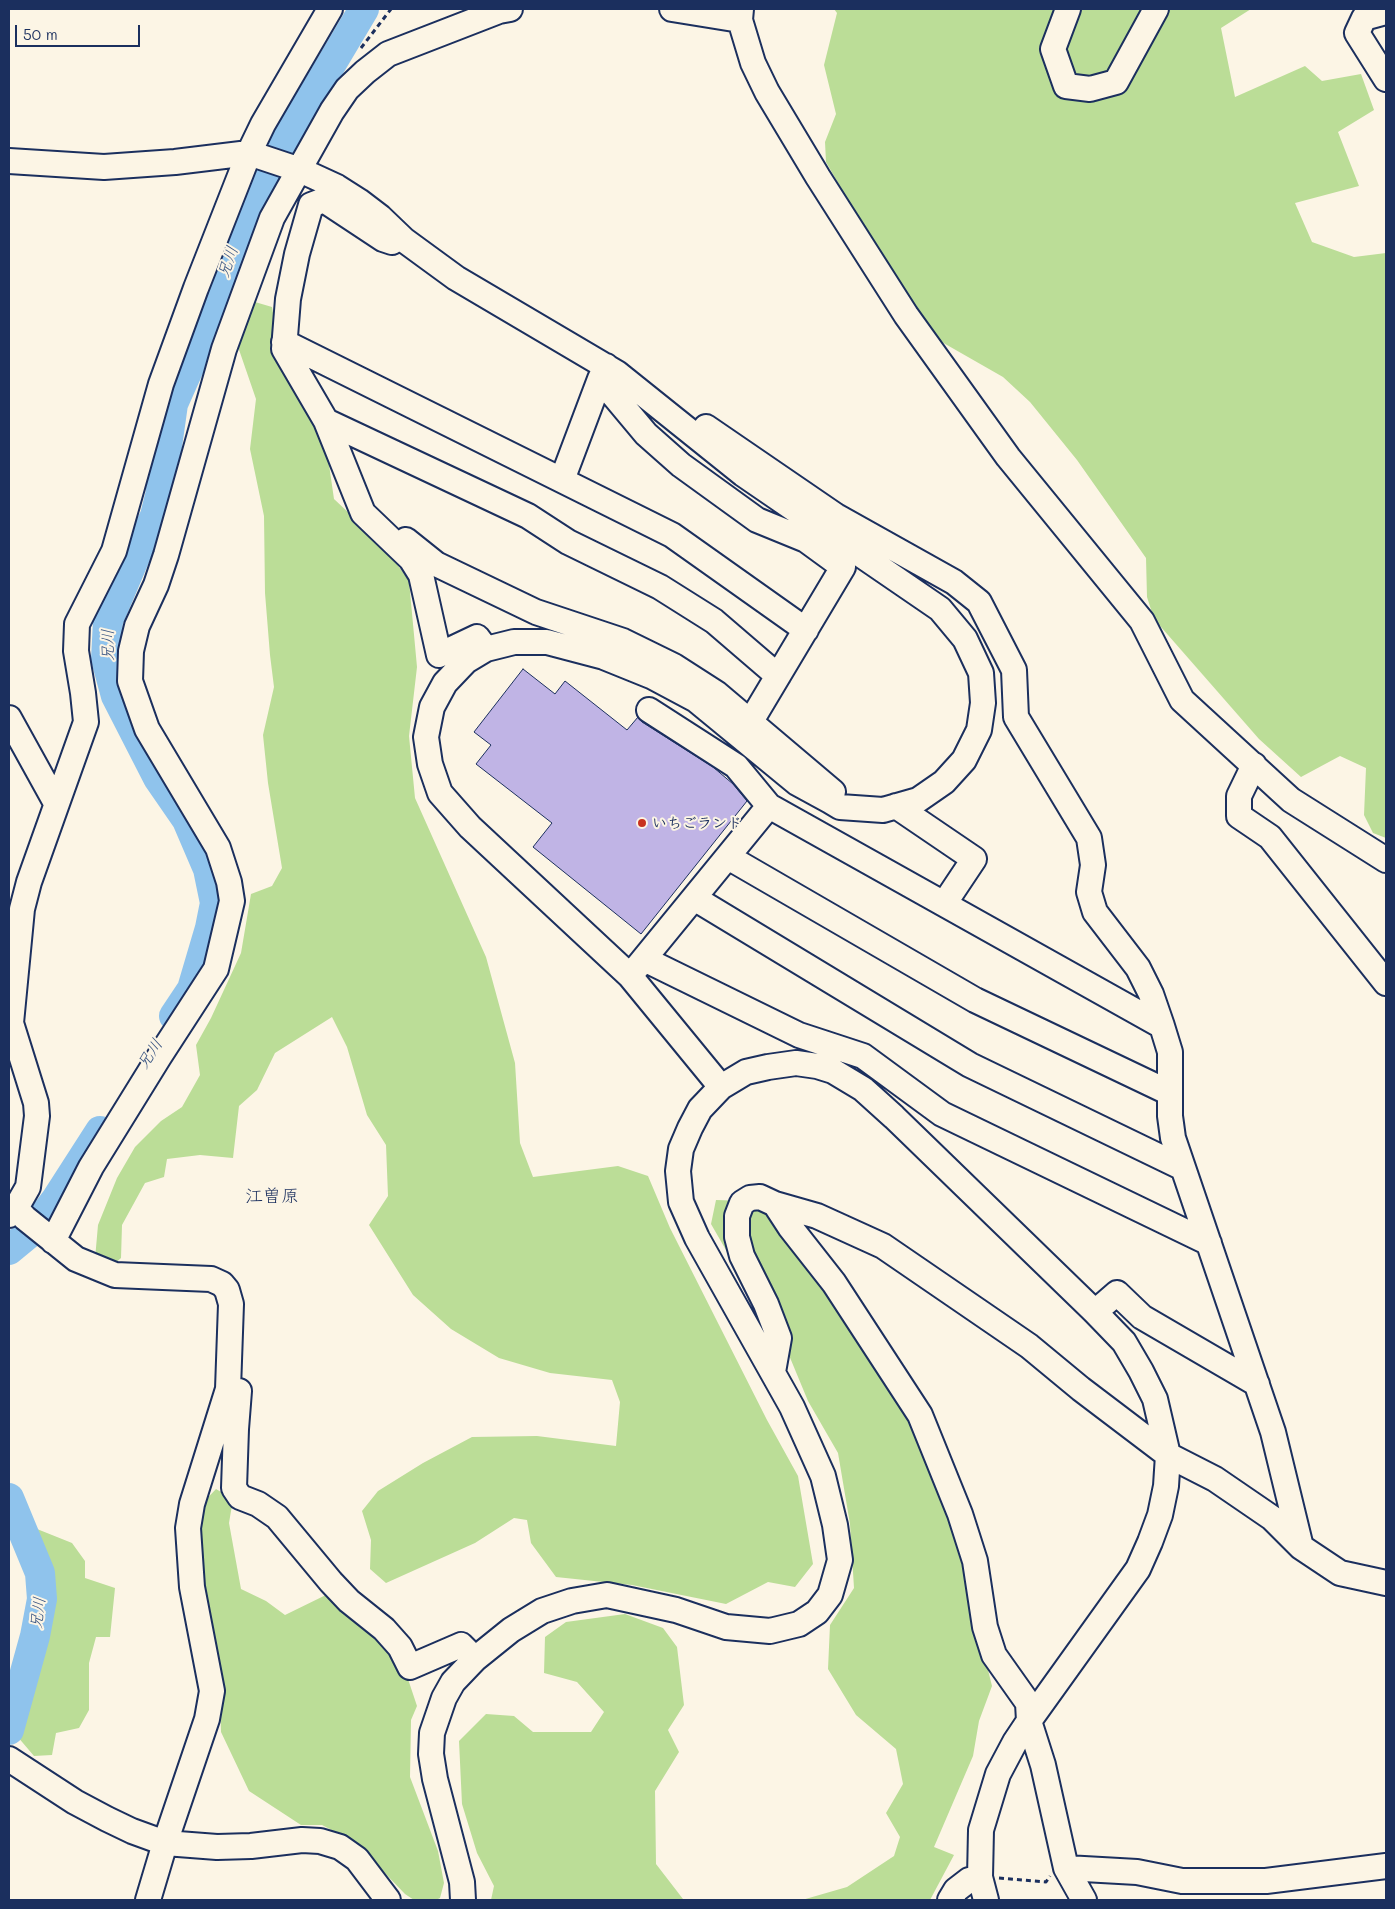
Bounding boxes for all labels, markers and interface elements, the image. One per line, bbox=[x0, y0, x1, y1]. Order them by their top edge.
scale bar bbox=[18, 15, 142, 47]
text: 50 m bbox=[23, 24, 58, 44]
water label: 兄川 bbox=[214, 244, 242, 280]
water label: 兄川 bbox=[98, 629, 118, 661]
place label: いちごランド bbox=[652, 814, 742, 832]
marker: いちごランド bbox=[636, 817, 648, 829]
water label: 兄川 bbox=[133, 1035, 167, 1073]
district label: 江曽原 bbox=[245, 1185, 299, 1207]
water label: 兄川 bbox=[27, 1596, 49, 1630]

